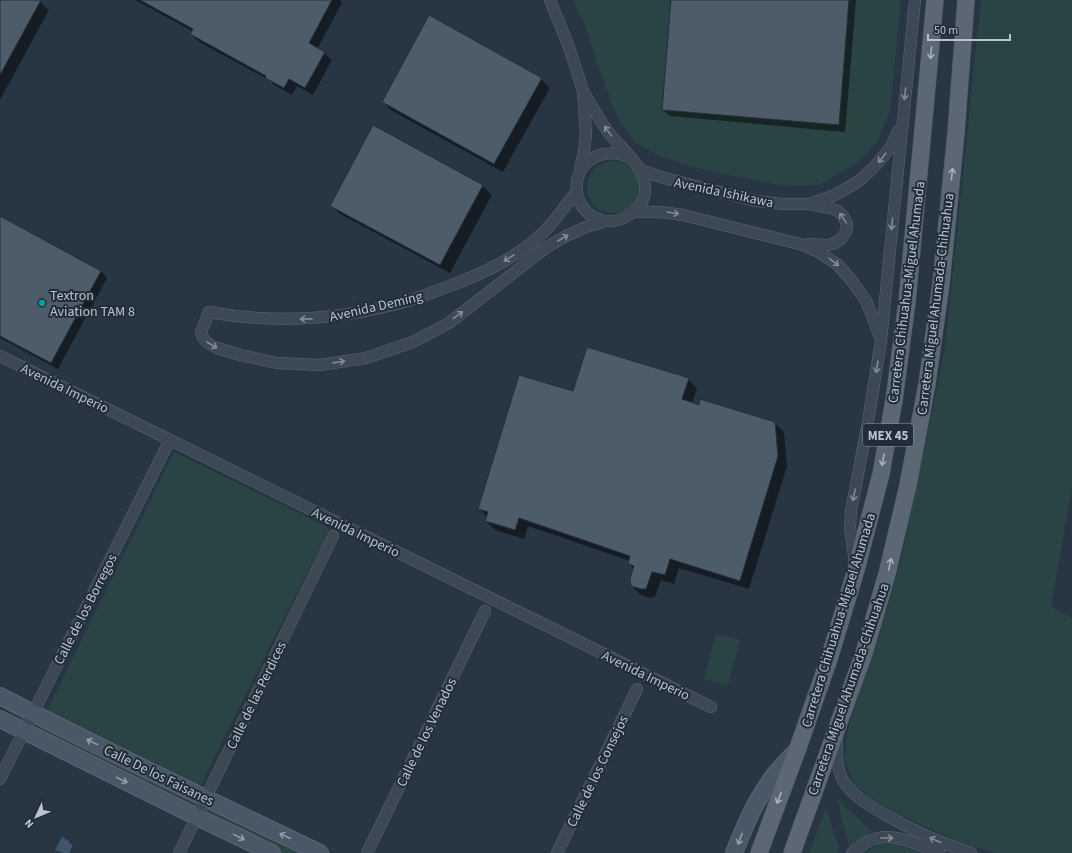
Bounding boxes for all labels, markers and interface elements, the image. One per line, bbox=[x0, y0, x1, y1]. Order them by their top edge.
scale bar bbox=[928, 16, 1010, 42]
text: 50 m bbox=[934, 22, 958, 39]
one-way arrow bbox=[927, 46, 934, 59]
one-way arrow bbox=[901, 88, 909, 101]
one-way arrow bbox=[604, 126, 612, 137]
one-way arrow bbox=[877, 153, 886, 164]
one-way arrow bbox=[948, 168, 956, 181]
street label: Avenida Ishikawa bbox=[672, 173, 775, 213]
street label: Carretera Chihuahua-Miguel Ahumada bbox=[883, 180, 931, 404]
street label: Carretera Miguel Ahumada-Chihuahua bbox=[912, 192, 960, 416]
one-way arrow bbox=[666, 210, 679, 218]
one-way arrow bbox=[839, 212, 847, 223]
one-way arrow bbox=[888, 217, 896, 230]
one-way arrow bbox=[557, 233, 569, 241]
one-way arrow bbox=[503, 254, 515, 262]
one-way arrow bbox=[828, 258, 839, 267]
place label: Textron Aviation TAM 8 bbox=[50, 286, 135, 322]
street label: Avenida Deming bbox=[328, 287, 425, 327]
marker: Textron Aviation TAM 8 bbox=[37, 298, 47, 308]
one-way arrow bbox=[453, 311, 464, 320]
one-way arrow bbox=[300, 315, 313, 323]
one-way arrow bbox=[206, 341, 218, 349]
one-way arrow bbox=[332, 358, 345, 366]
street label: Avenida Imperio bbox=[17, 359, 112, 419]
one-way arrow bbox=[873, 360, 881, 373]
road number: MEX 45 bbox=[863, 424, 913, 446]
one-way arrow bbox=[879, 453, 887, 466]
one-way arrow bbox=[849, 488, 857, 501]
street label: Avenida Imperio bbox=[308, 503, 403, 563]
street label: Carretera Chihuahua-Miguel Ahumada bbox=[797, 511, 881, 730]
street label: Calle de los Borregos bbox=[49, 551, 122, 668]
one-way arrow bbox=[886, 558, 894, 571]
street label: Carretera Miguel Ahumada-Chihuahua bbox=[803, 581, 895, 798]
street label: Calle de las Perdices bbox=[222, 638, 292, 753]
street label: Avenida Imperio bbox=[598, 646, 693, 706]
street label: Calle de los Venados bbox=[392, 674, 462, 790]
street label: Calle de los Consejos bbox=[562, 712, 634, 831]
one-way arrow bbox=[87, 738, 99, 745]
street label: Calle De los Faisanes bbox=[100, 741, 217, 811]
one-way arrow bbox=[116, 777, 128, 784]
one-way arrow bbox=[775, 791, 783, 803]
north arrow bbox=[16, 797, 56, 837]
text: N bbox=[21, 816, 37, 831]
one-way arrow bbox=[279, 832, 291, 839]
one-way arrow bbox=[735, 832, 743, 844]
one-way arrow bbox=[233, 834, 245, 841]
one-way arrow bbox=[880, 834, 893, 842]
one-way arrow bbox=[929, 836, 941, 843]

